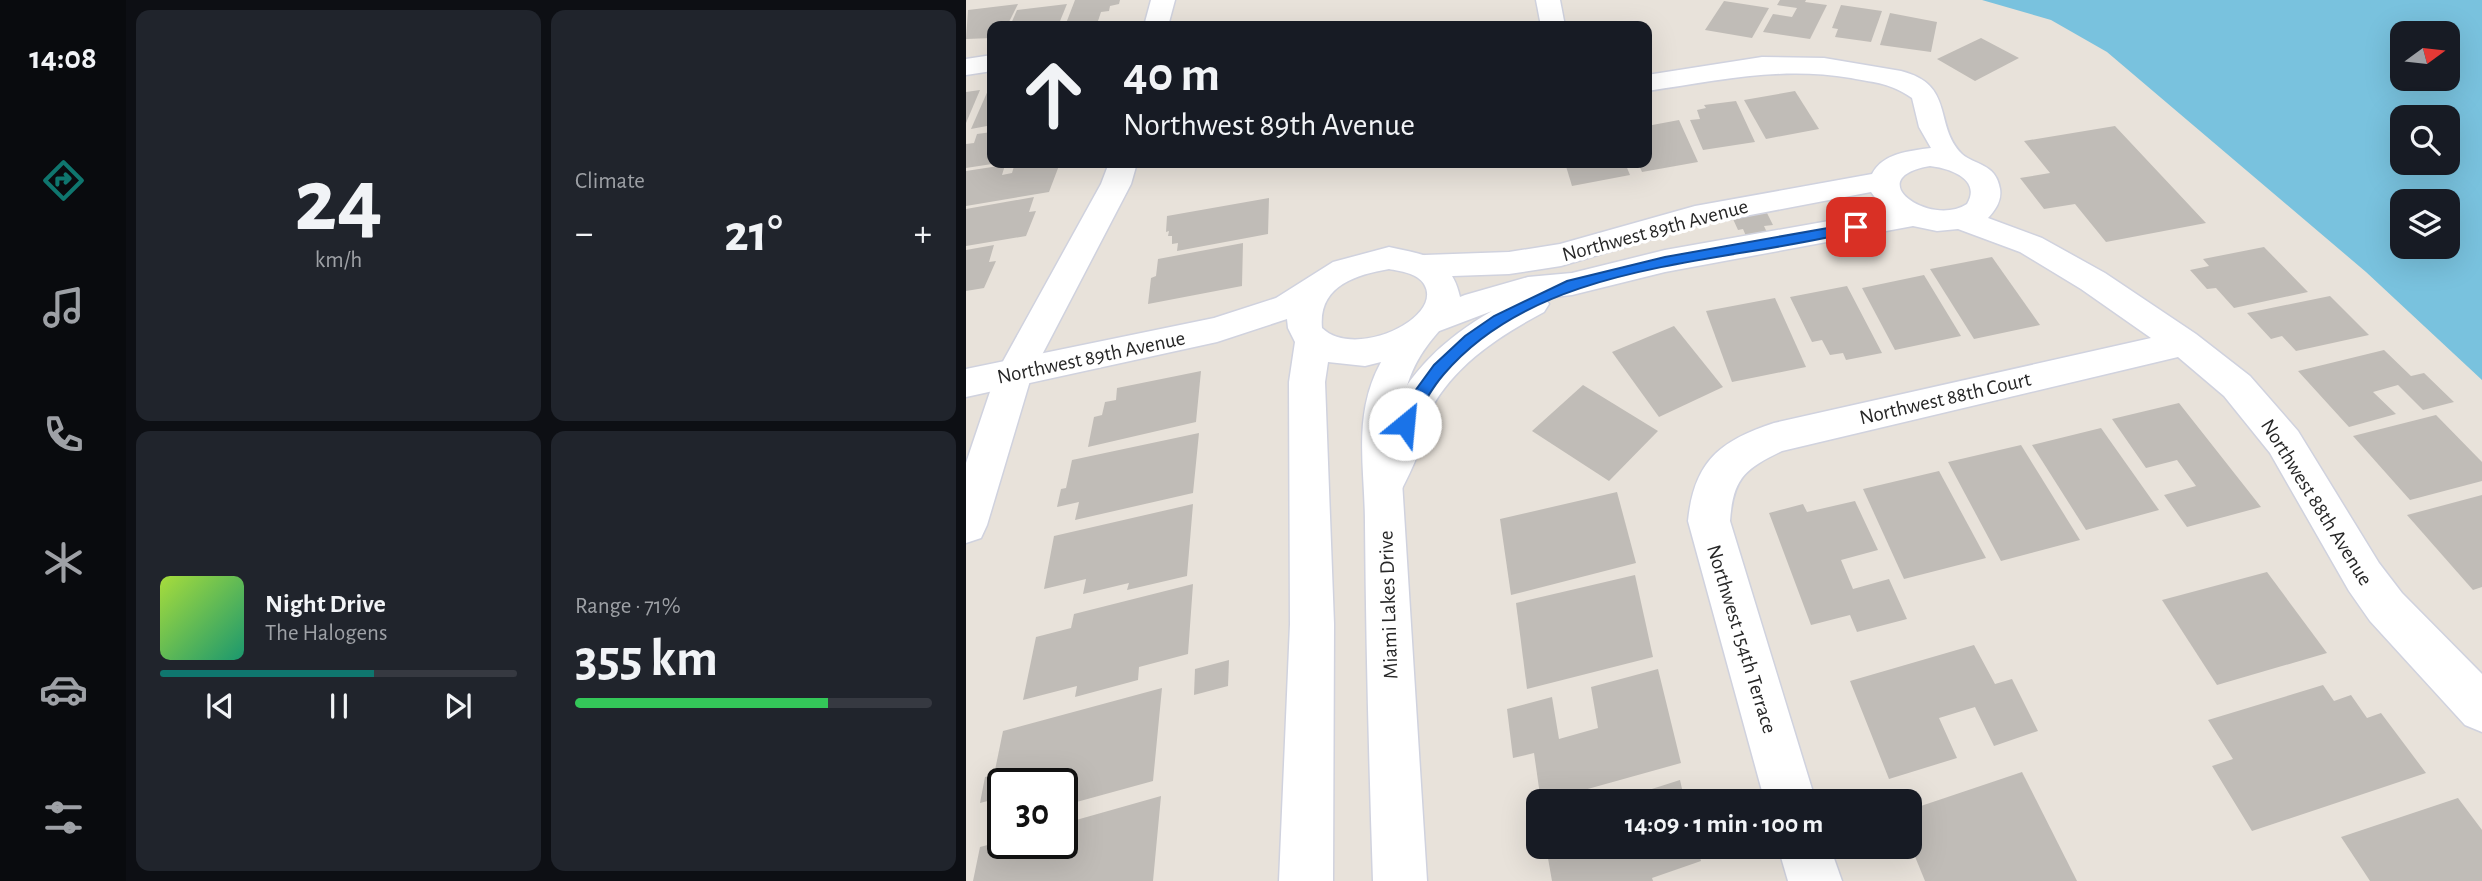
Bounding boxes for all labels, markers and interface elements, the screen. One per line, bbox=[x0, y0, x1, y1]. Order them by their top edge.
north arrow bbox=[2390, 21, 2460, 91]
map controls bbox=[2390, 21, 2460, 259]
text: 14:08 bbox=[29, 42, 97, 74]
icon: ahead bbox=[1008, 49, 1099, 140]
text: 40 m bbox=[1123, 51, 1220, 100]
button: search bbox=[2390, 105, 2460, 175]
text: Northwest 89th Avenue bbox=[1123, 109, 1415, 141]
icon: directions bbox=[39, 156, 88, 205]
text: 24 bbox=[294, 156, 383, 247]
text: Climate bbox=[575, 170, 645, 193]
button: layers bbox=[2390, 189, 2460, 259]
street label: Northwest 89th Avenue bbox=[1560, 196, 1750, 265]
pin bbox=[1826, 197, 1886, 257]
text: 21° bbox=[724, 208, 783, 260]
icon: arrive bbox=[1837, 208, 1875, 246]
text: − bbox=[575, 215, 593, 253]
text: + bbox=[914, 215, 932, 253]
text: km/h bbox=[315, 249, 362, 272]
icon: music bbox=[39, 283, 88, 332]
street label: Northwest 89th Avenue bbox=[995, 327, 1187, 388]
street label: Northwest 88th Court bbox=[1857, 368, 2033, 428]
position arrow bbox=[1368, 387, 1442, 461]
icon: phone bbox=[39, 410, 88, 459]
street label: Northwest 88th Avenue bbox=[2257, 415, 2376, 589]
street label: Miami Lakes Drive bbox=[1375, 530, 1402, 680]
icon: climate bbox=[39, 538, 88, 587]
street label: Northwest 154th Terrace bbox=[1703, 542, 1780, 736]
text: Night Drive bbox=[265, 591, 386, 617]
text: Range · 71% bbox=[575, 595, 681, 618]
text: The Halogens bbox=[265, 622, 387, 645]
text: 355 km bbox=[575, 633, 718, 685]
icon: car bbox=[39, 665, 88, 714]
icon: previous bbox=[201, 687, 239, 725]
icon: pause bbox=[320, 687, 358, 725]
icon: next bbox=[439, 687, 477, 725]
speed limit sign: 30 bbox=[987, 768, 1078, 859]
icon: filters bbox=[39, 793, 88, 842]
text: 14:09 · 1 min · 100 m bbox=[1625, 811, 1823, 837]

